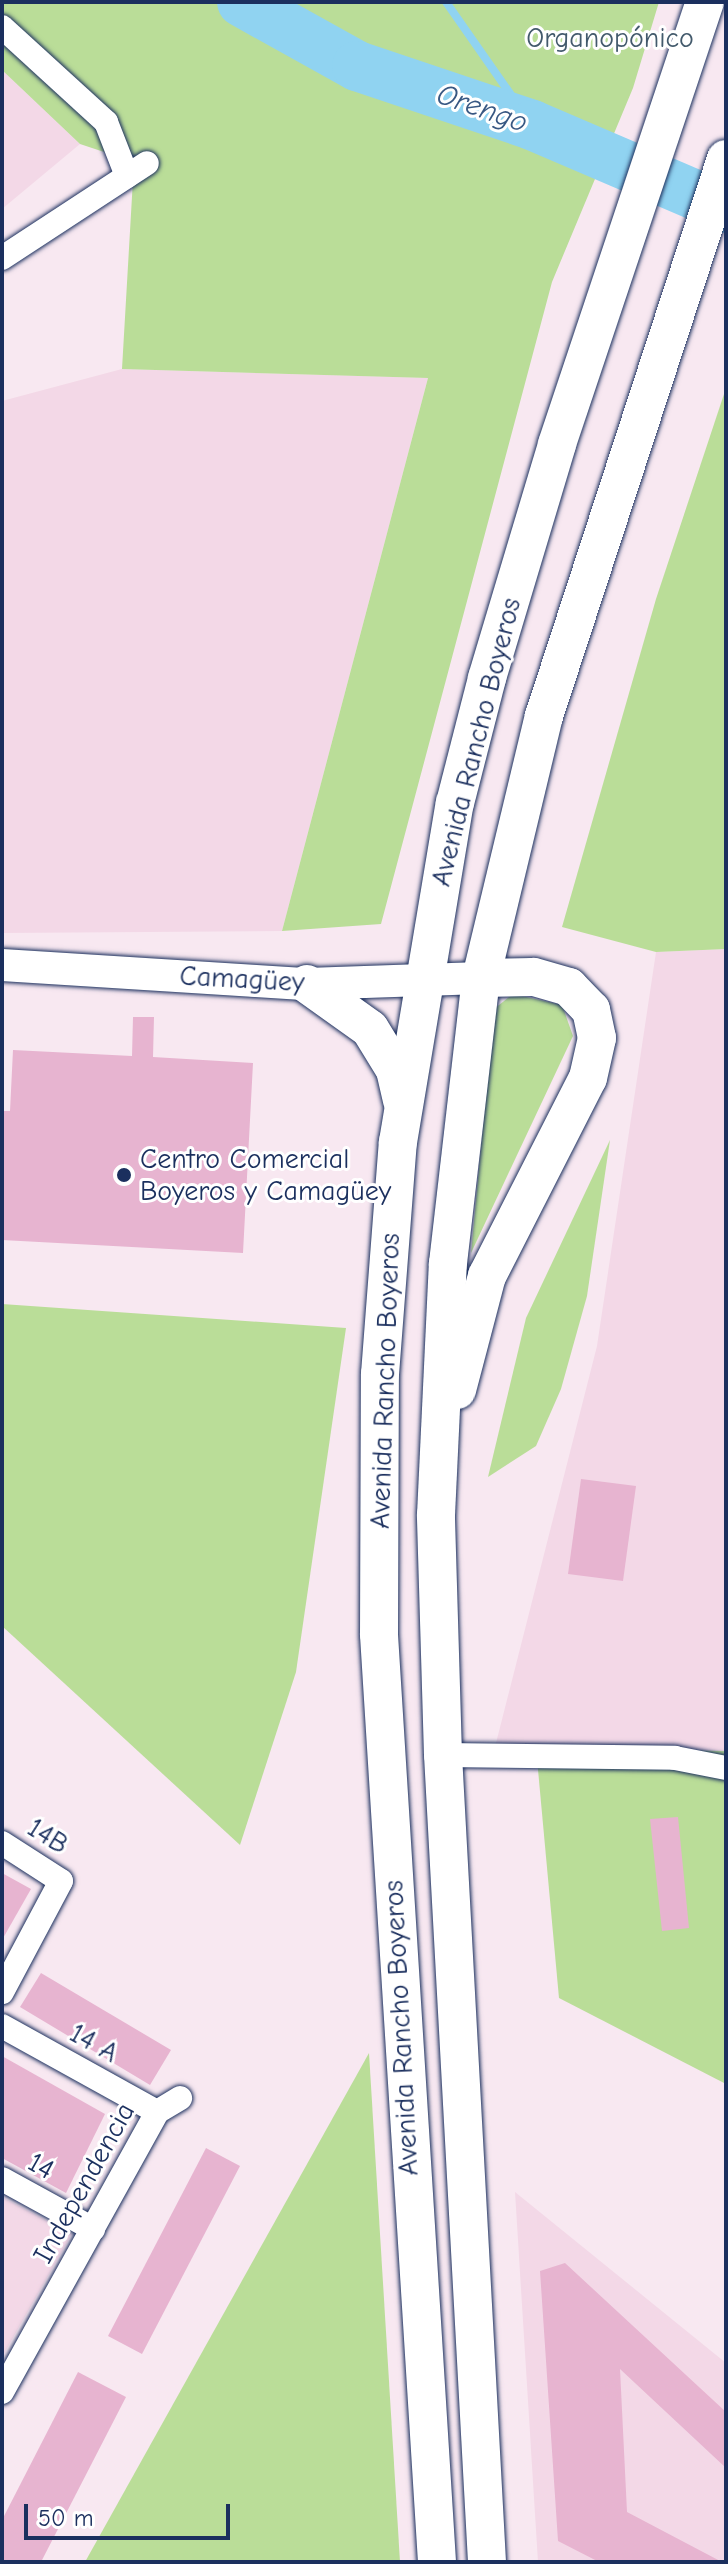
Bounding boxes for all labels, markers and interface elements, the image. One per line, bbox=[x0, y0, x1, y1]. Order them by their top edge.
park label: Organopónico bbox=[526, 21, 694, 55]
water label: Orengo bbox=[432, 77, 532, 141]
street label: Avenida Rancho Boyeros bbox=[424, 594, 528, 890]
street label: Camagüey bbox=[179, 959, 305, 999]
place label: Centro Comercial Boyeros y Camagüey bbox=[140, 1142, 391, 1208]
marker: Centro Comercial Boyeros y Camagüey bbox=[115, 1166, 133, 1184]
street label: Avenida Rancho Boyeros bbox=[363, 1233, 407, 1529]
street label: 14B bbox=[21, 1811, 75, 1861]
street label: Avenida Rancho Boyeros bbox=[376, 1879, 426, 2177]
street label: 14 A bbox=[64, 2016, 124, 2070]
street label: Independencia bbox=[26, 2097, 142, 2269]
street label: 14 bbox=[22, 2145, 60, 2187]
scale bar bbox=[28, 2488, 234, 2538]
text: 50 m bbox=[38, 2504, 94, 2532]

